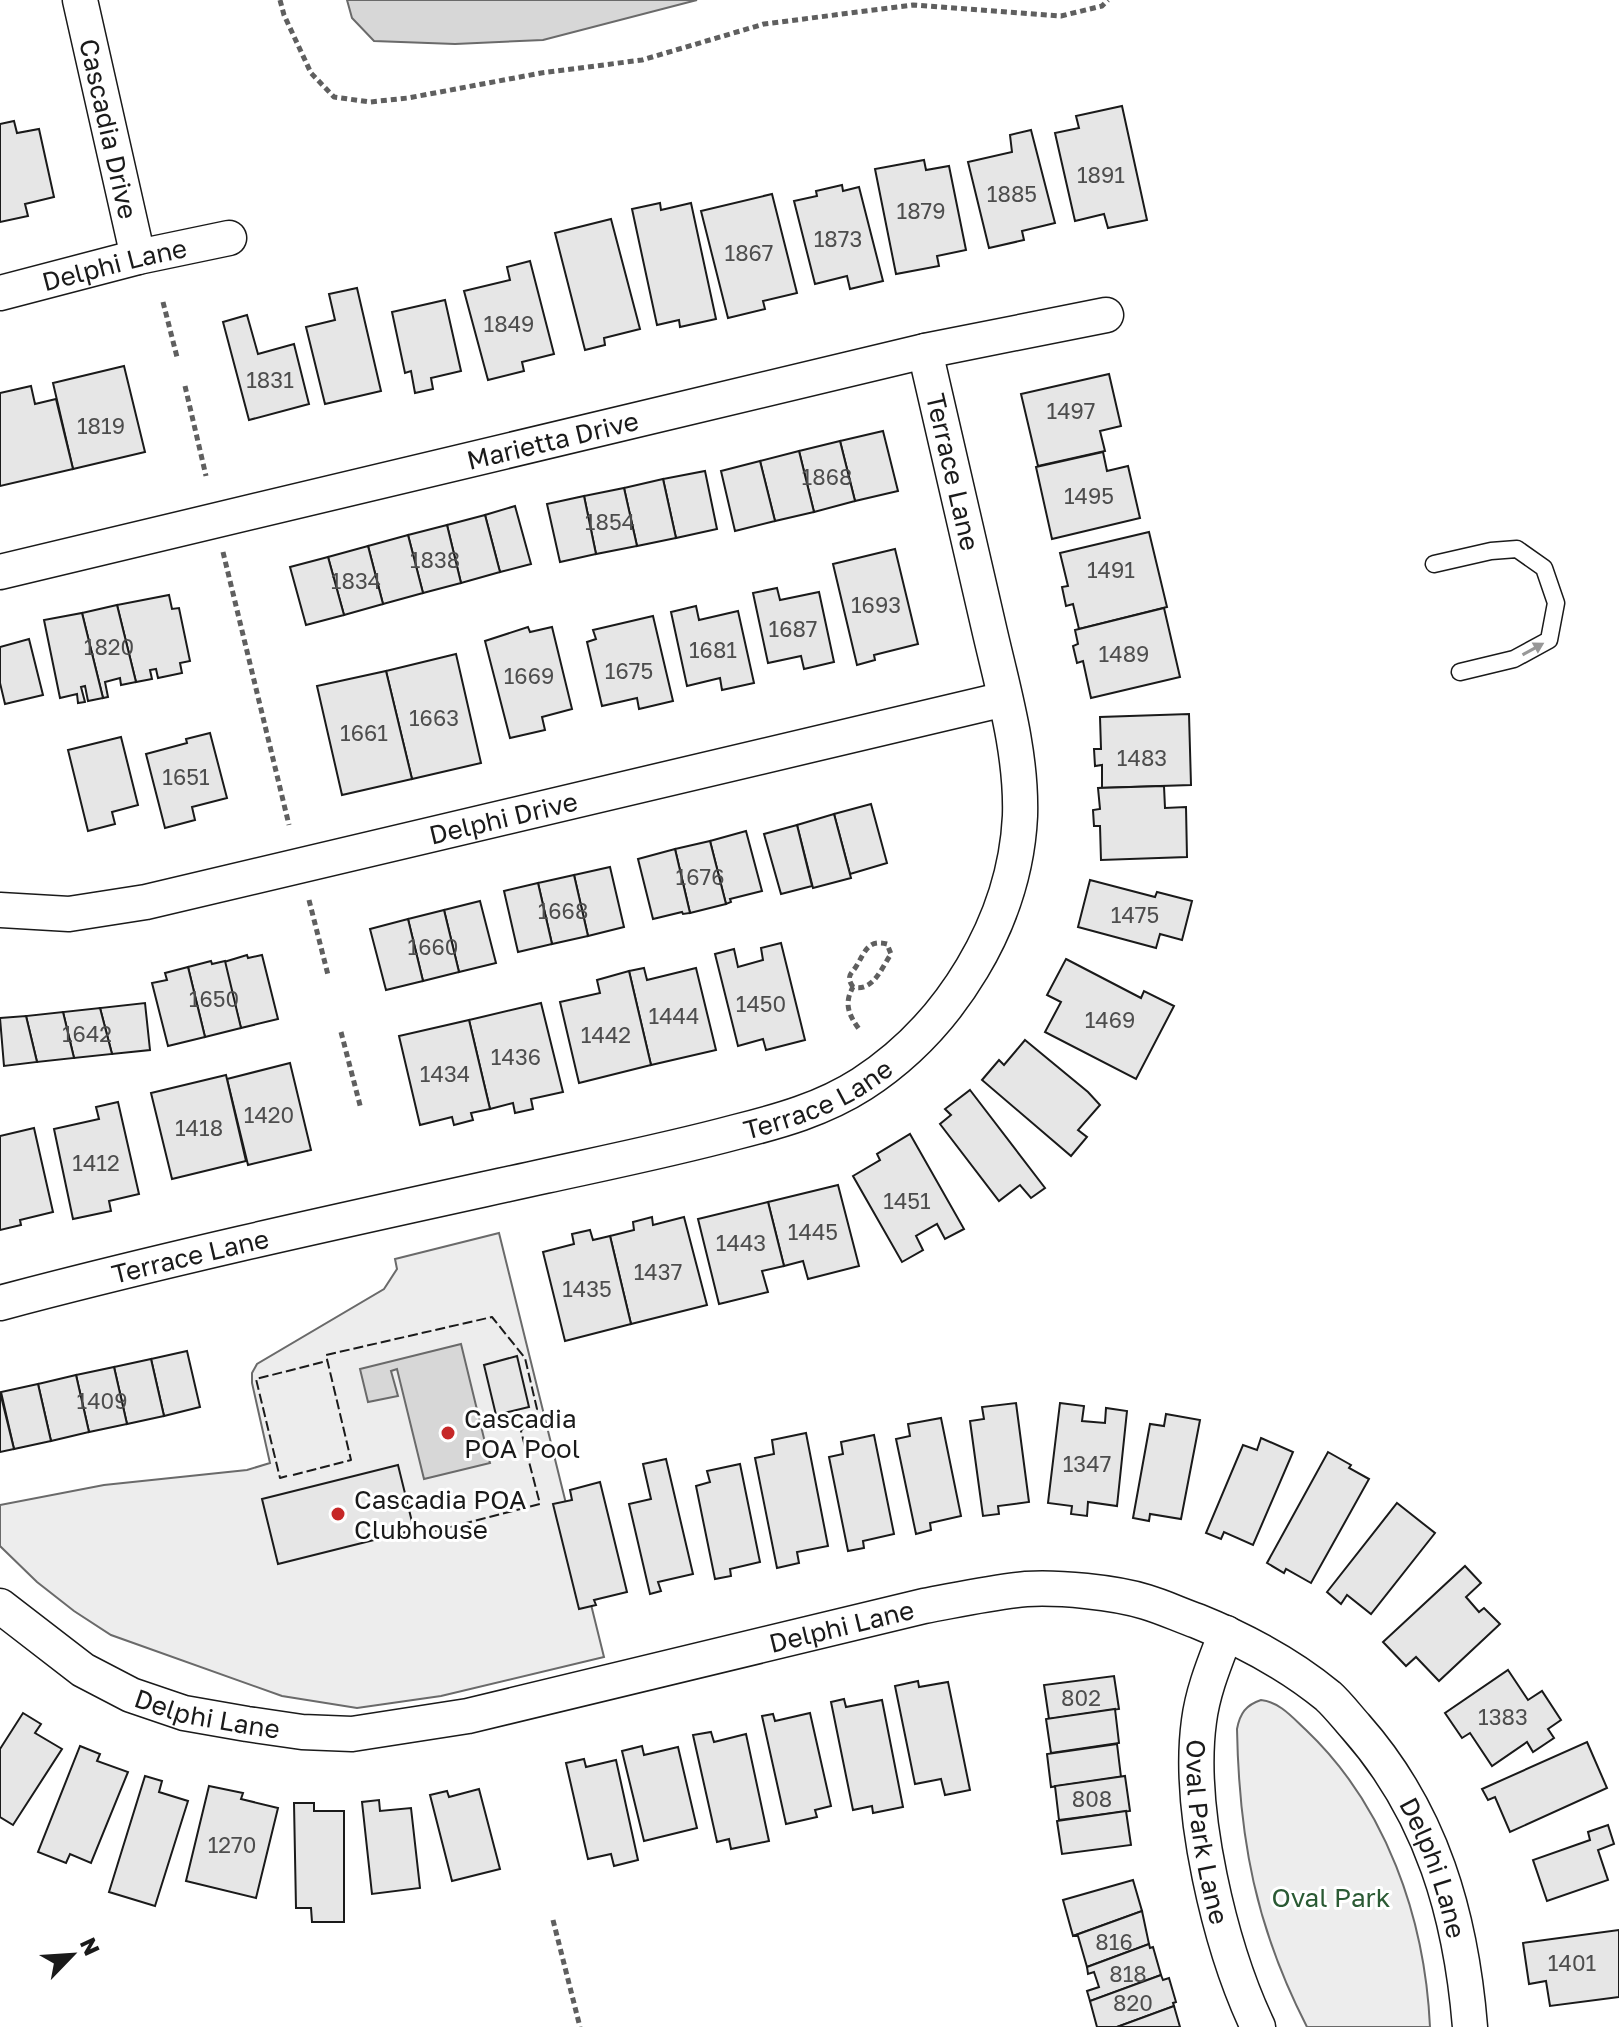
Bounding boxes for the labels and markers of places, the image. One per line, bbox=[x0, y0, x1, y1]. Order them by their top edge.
place label: Cascadia POA Pool bbox=[464, 1403, 580, 1464]
marker: Cascadia POA Pool bbox=[439, 1424, 457, 1442]
place label: Cascadia POA Clubhouse bbox=[354, 1484, 526, 1545]
marker: Cascadia POA Clubhouse bbox=[329, 1505, 347, 1523]

